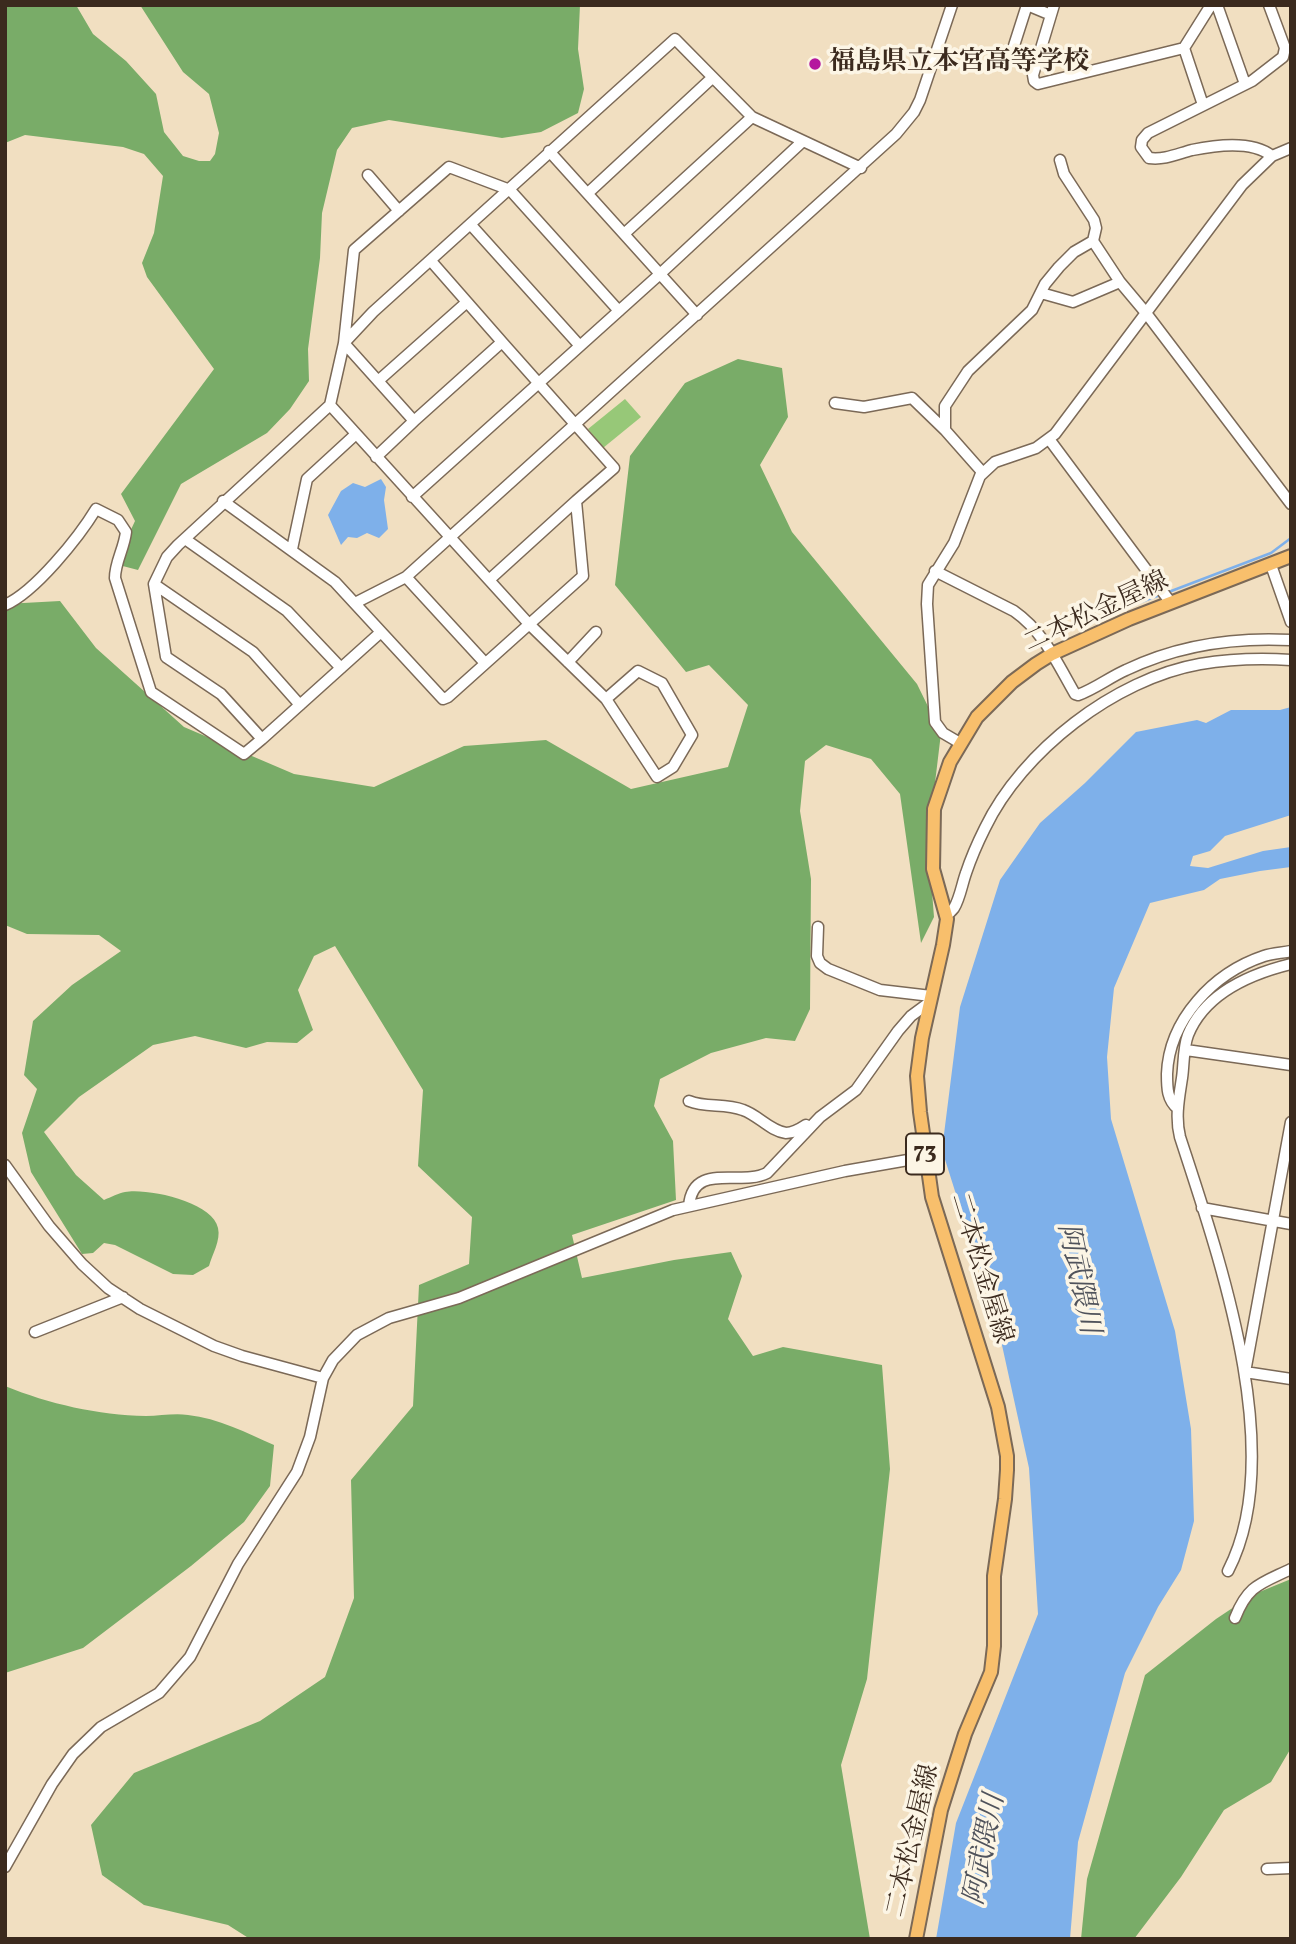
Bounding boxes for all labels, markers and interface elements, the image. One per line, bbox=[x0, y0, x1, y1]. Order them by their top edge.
place label: 福島県立本宮高等学校 bbox=[829, 48, 1089, 80]
marker: 福島県立本宮高等学校 bbox=[807, 56, 823, 72]
street label: 二本松金屋線 bbox=[1020, 567, 1174, 661]
road number: 73 bbox=[906, 1134, 944, 1174]
street label: 二本松金屋線 bbox=[941, 1190, 1017, 1348]
water label: 阿武隈川 bbox=[1048, 1221, 1104, 1337]
street label: 二本松金屋線 bbox=[882, 1761, 948, 1921]
water label: 阿武隈川 bbox=[960, 1792, 1014, 1908]

